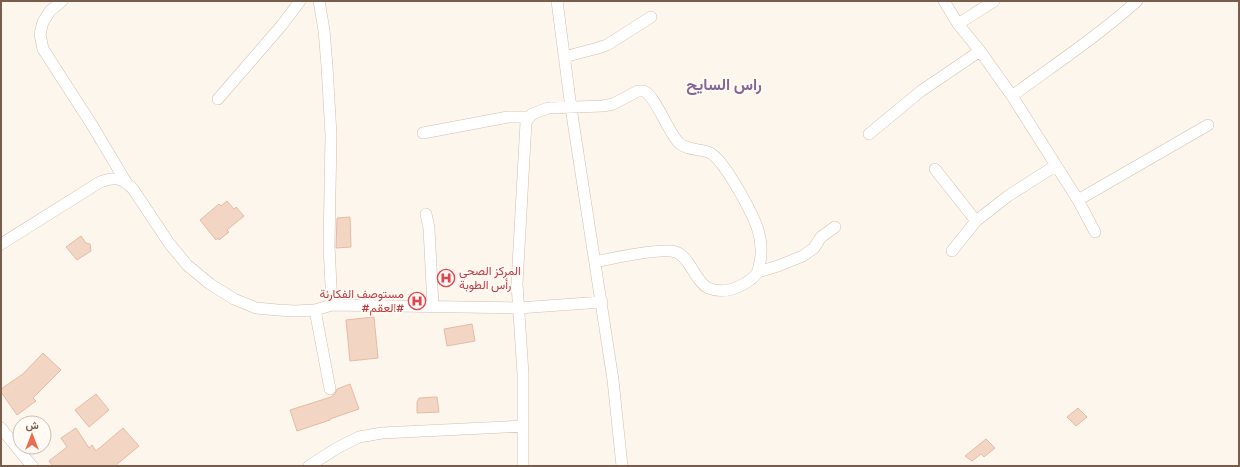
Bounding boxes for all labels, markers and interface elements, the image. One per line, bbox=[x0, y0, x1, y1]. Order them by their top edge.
district label: راس السايح bbox=[686, 75, 762, 96]
place label: المركز الصحي رأس الطوبة bbox=[459, 264, 521, 293]
hospital icon: المركز الصحي رأس الطوبة bbox=[436, 268, 456, 288]
place label: مستوصف الفكارنة #العقم# bbox=[320, 287, 404, 316]
hospital icon: مستوصف الفكارنة #العقم# bbox=[407, 291, 427, 311]
north arrow bbox=[12, 415, 52, 455]
text: ش bbox=[25, 419, 39, 432]

